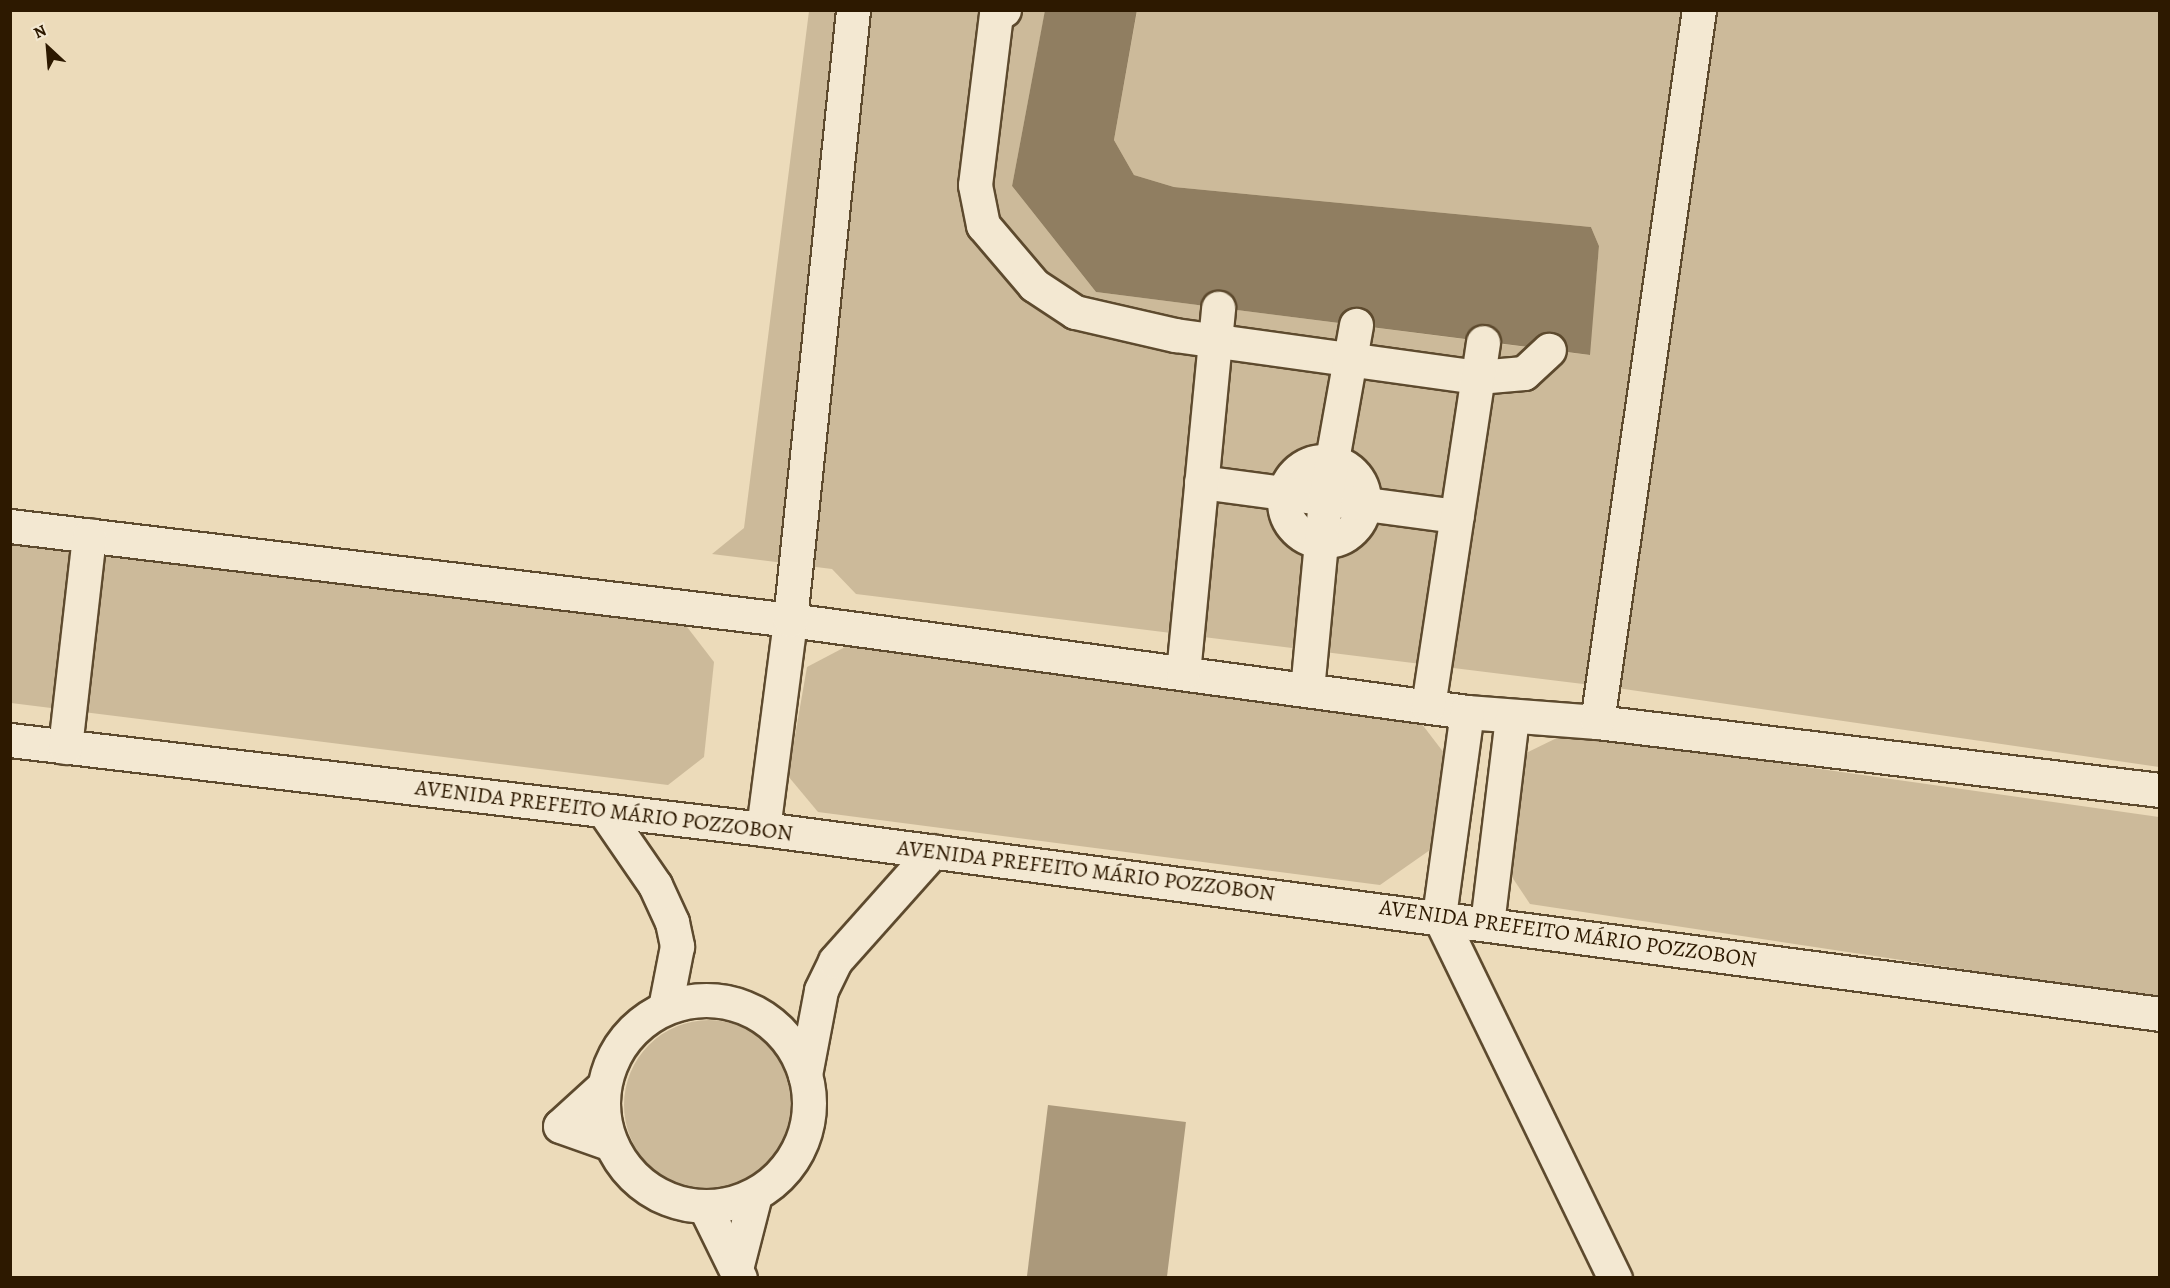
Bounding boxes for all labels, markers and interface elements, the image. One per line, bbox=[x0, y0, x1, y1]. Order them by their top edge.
north arrow bbox=[18, 18, 78, 78]
text: N bbox=[30, 19, 50, 44]
street label: AVENIDA PREFEITO MÁRIO POZZOBON bbox=[414, 775, 794, 847]
street label: AVENIDA PREFEITO MÁRIO POZZOBON bbox=[896, 835, 1276, 907]
street label: AVENIDA PREFEITO MÁRIO POZZOBON bbox=[1378, 894, 1758, 974]

